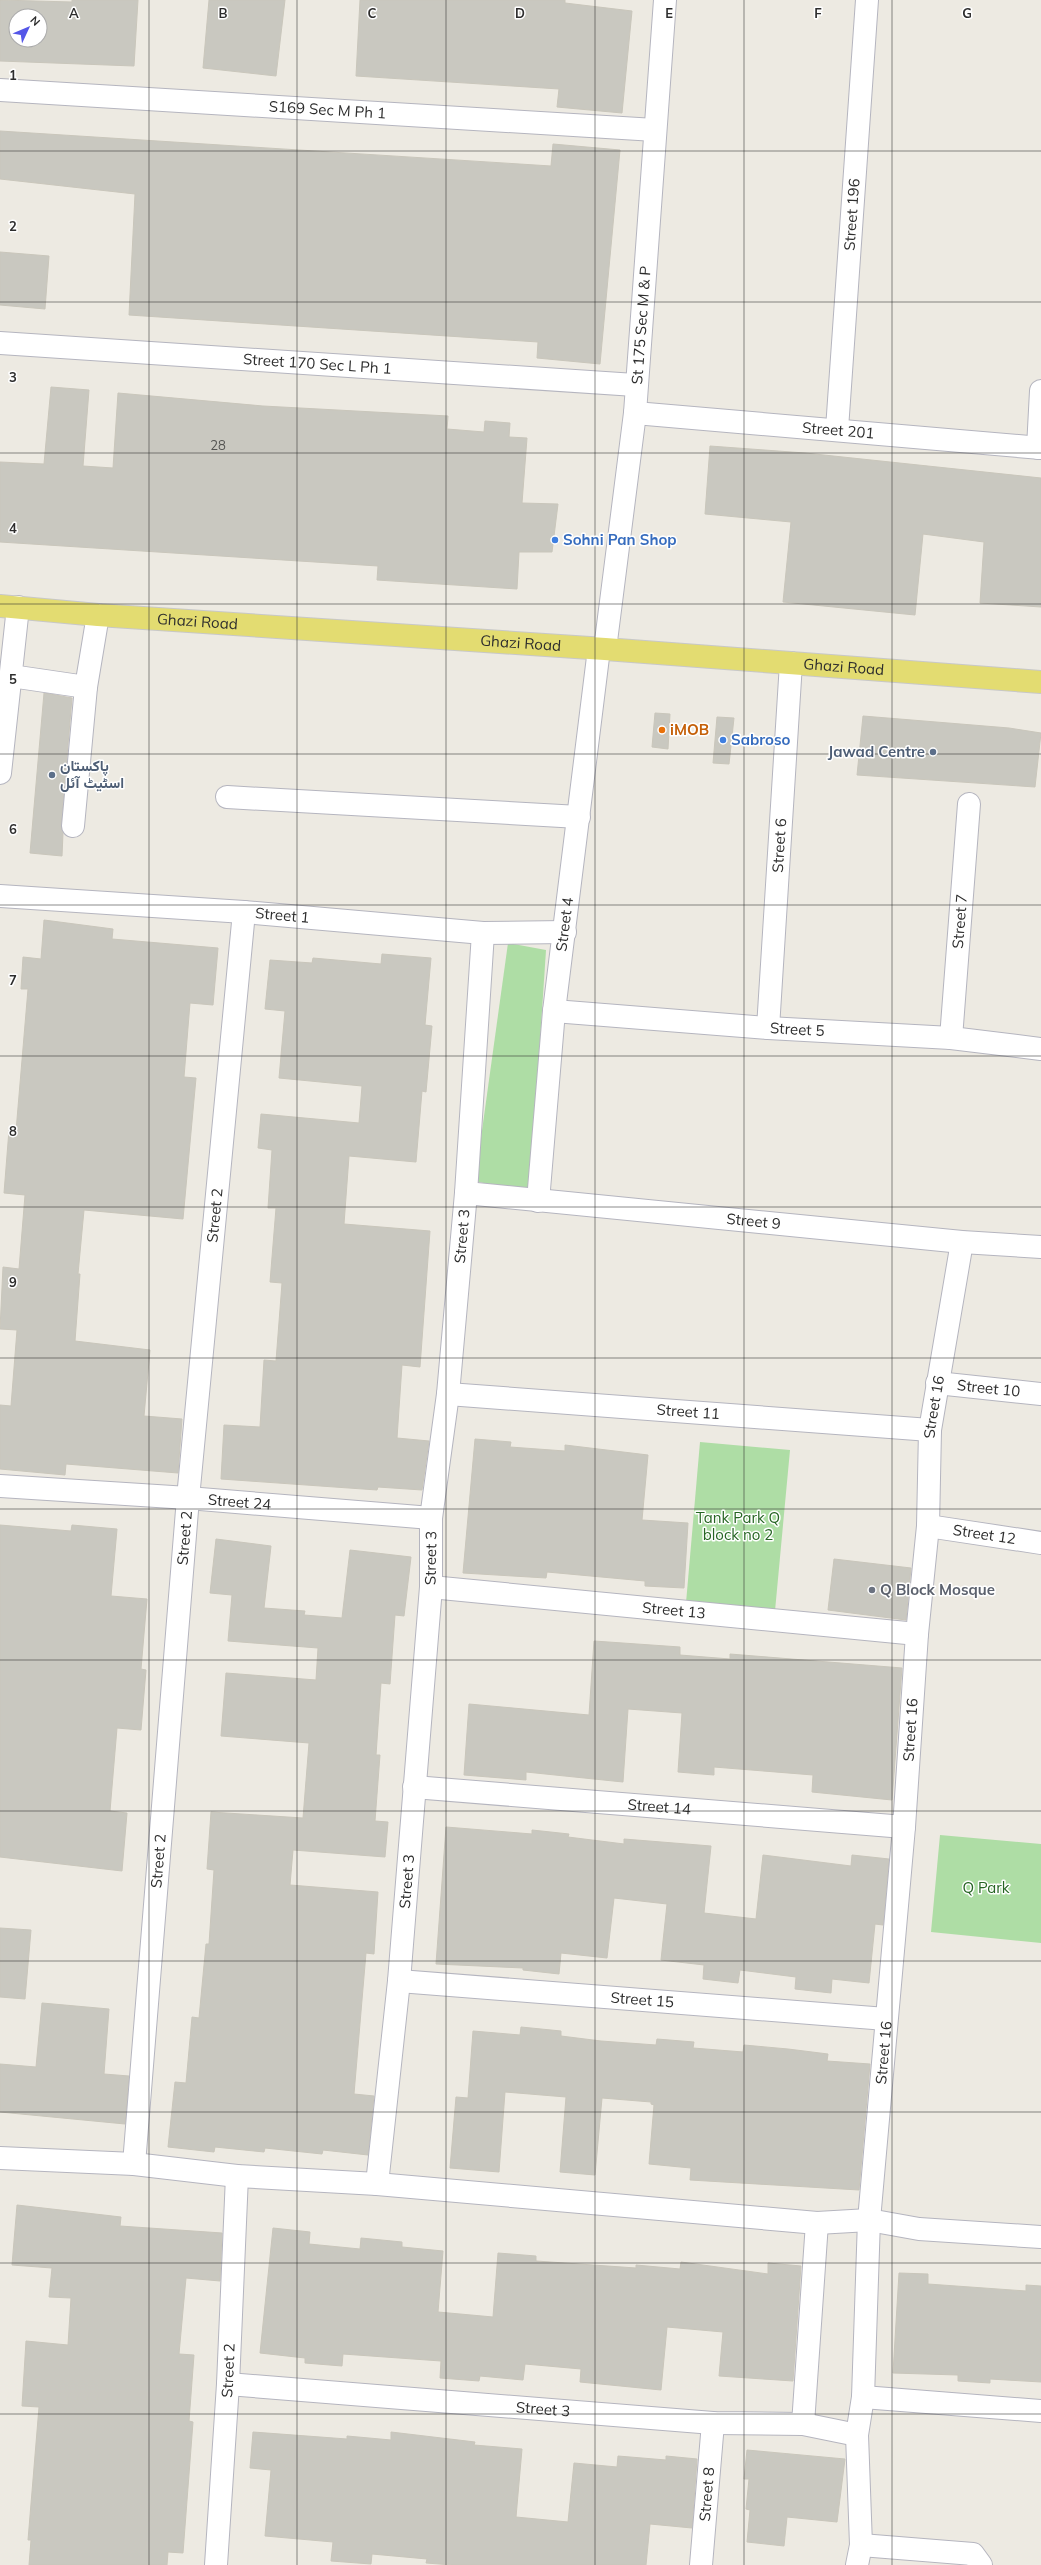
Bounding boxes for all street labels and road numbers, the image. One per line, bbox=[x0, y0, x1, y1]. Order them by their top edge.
street label: S169 Sec M Ph 1 bbox=[268, 96, 387, 123]
street label: Street 196 bbox=[839, 178, 864, 251]
street label: St 175 Sec M & P bbox=[627, 265, 655, 385]
street label: Street 170 Sec L Ph 1 bbox=[242, 349, 392, 378]
street label: Street 201 bbox=[801, 417, 875, 443]
street label: Ghazi Road bbox=[156, 609, 238, 633]
street label: Ghazi Road bbox=[480, 631, 562, 655]
street label: Ghazi Road bbox=[803, 654, 885, 679]
street label: Street 6 bbox=[768, 818, 790, 873]
street label: Street 7 bbox=[948, 893, 971, 949]
street label: Street 4 bbox=[551, 896, 577, 952]
street label: Street 1 bbox=[254, 903, 310, 927]
street label: Street 5 bbox=[770, 1018, 825, 1040]
street label: Street 2 bbox=[202, 1187, 227, 1243]
street label: Street 3 bbox=[450, 1208, 474, 1264]
street label: Street 9 bbox=[726, 1209, 782, 1233]
street label: Street 16 bbox=[920, 1374, 948, 1439]
street label: Street 10 bbox=[956, 1375, 1021, 1401]
street label: Street 11 bbox=[656, 1400, 721, 1423]
street label: Street 24 bbox=[207, 1490, 272, 1514]
street label: Street 2 bbox=[173, 1510, 196, 1566]
street label: Street 12 bbox=[952, 1520, 1017, 1548]
street label: Street 3 bbox=[421, 1531, 440, 1585]
street label: Street 13 bbox=[641, 1597, 706, 1623]
street label: Street 16 bbox=[898, 1697, 922, 1762]
street label: Street 14 bbox=[627, 1794, 692, 1819]
street label: Street 2 bbox=[146, 1833, 170, 1889]
street label: Street 3 bbox=[395, 1854, 418, 1909]
street label: Street 15 bbox=[610, 1988, 675, 2011]
street label: Street 16 bbox=[871, 2020, 896, 2085]
street label: Street 2 bbox=[217, 2343, 239, 2398]
street label: Street 3 bbox=[515, 2397, 571, 2420]
street label: Street 8 bbox=[695, 2466, 718, 2522]

